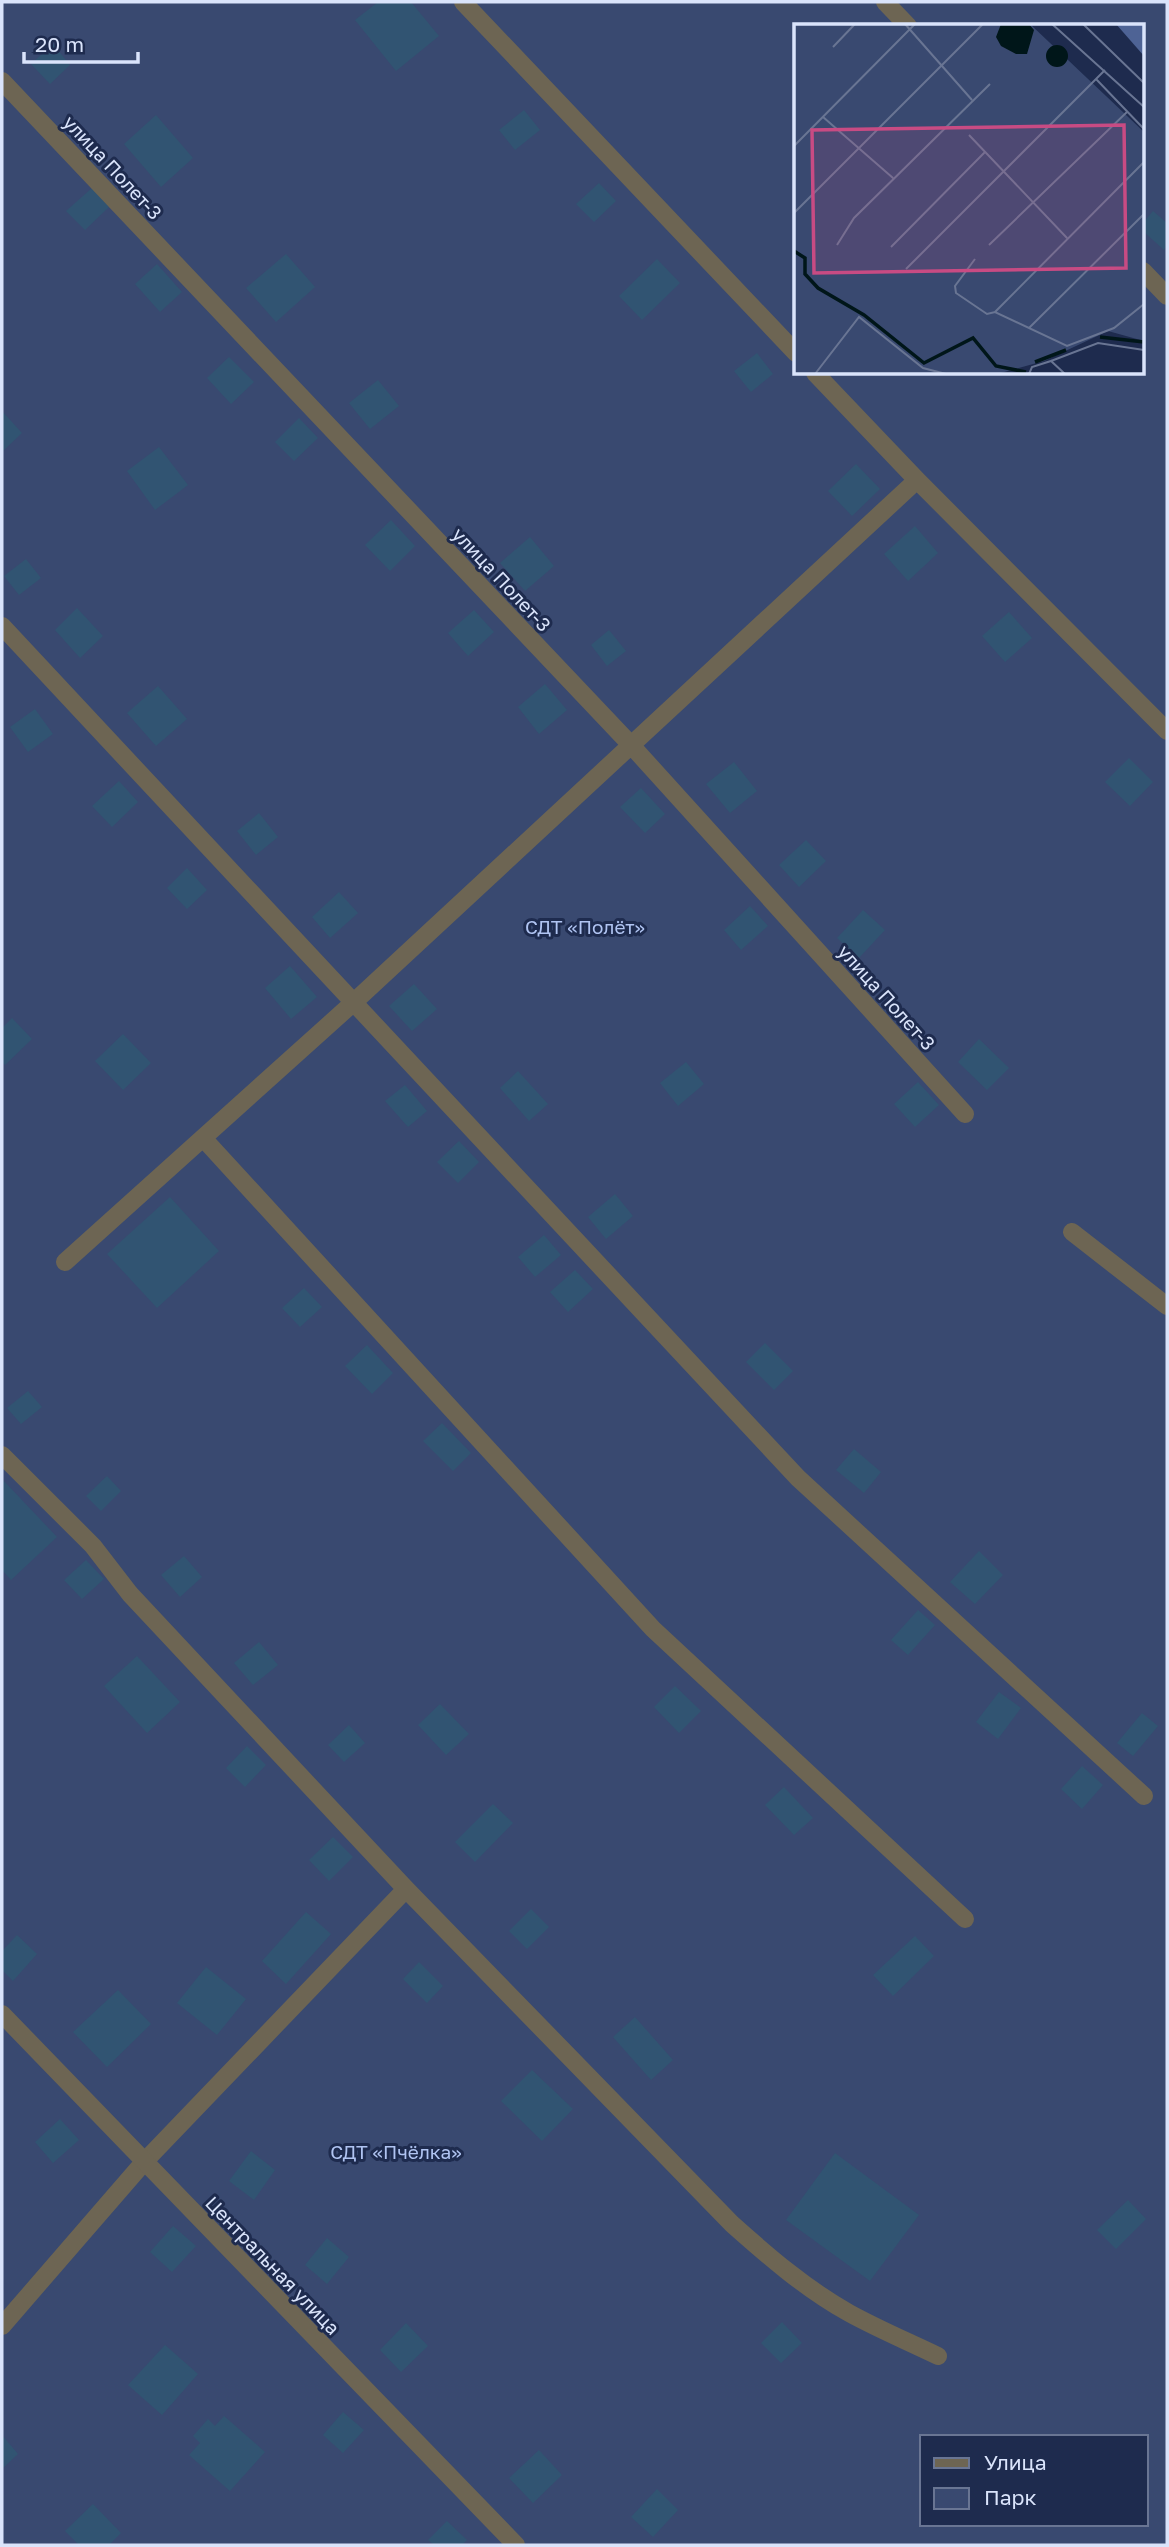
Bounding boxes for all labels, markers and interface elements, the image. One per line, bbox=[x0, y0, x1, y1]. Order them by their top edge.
scale bar bbox=[24, 21, 138, 65]
inset map bbox=[794, 24, 1144, 374]
text: 20 m bbox=[35, 31, 84, 57]
street label: улица Полет-3 bbox=[59, 110, 167, 224]
street label: улица Полет-3 bbox=[448, 522, 556, 636]
park label: СДТ «Полёт» bbox=[525, 915, 645, 938]
street label: улица Полет-3 bbox=[834, 940, 940, 1054]
park label: СДТ «Пчёлка» bbox=[330, 2140, 462, 2163]
street label: Центральная улица bbox=[201, 2191, 345, 2339]
legend bbox=[920, 2435, 1148, 2526]
text: Улица bbox=[984, 2449, 1047, 2475]
text: Парк bbox=[984, 2484, 1037, 2510]

